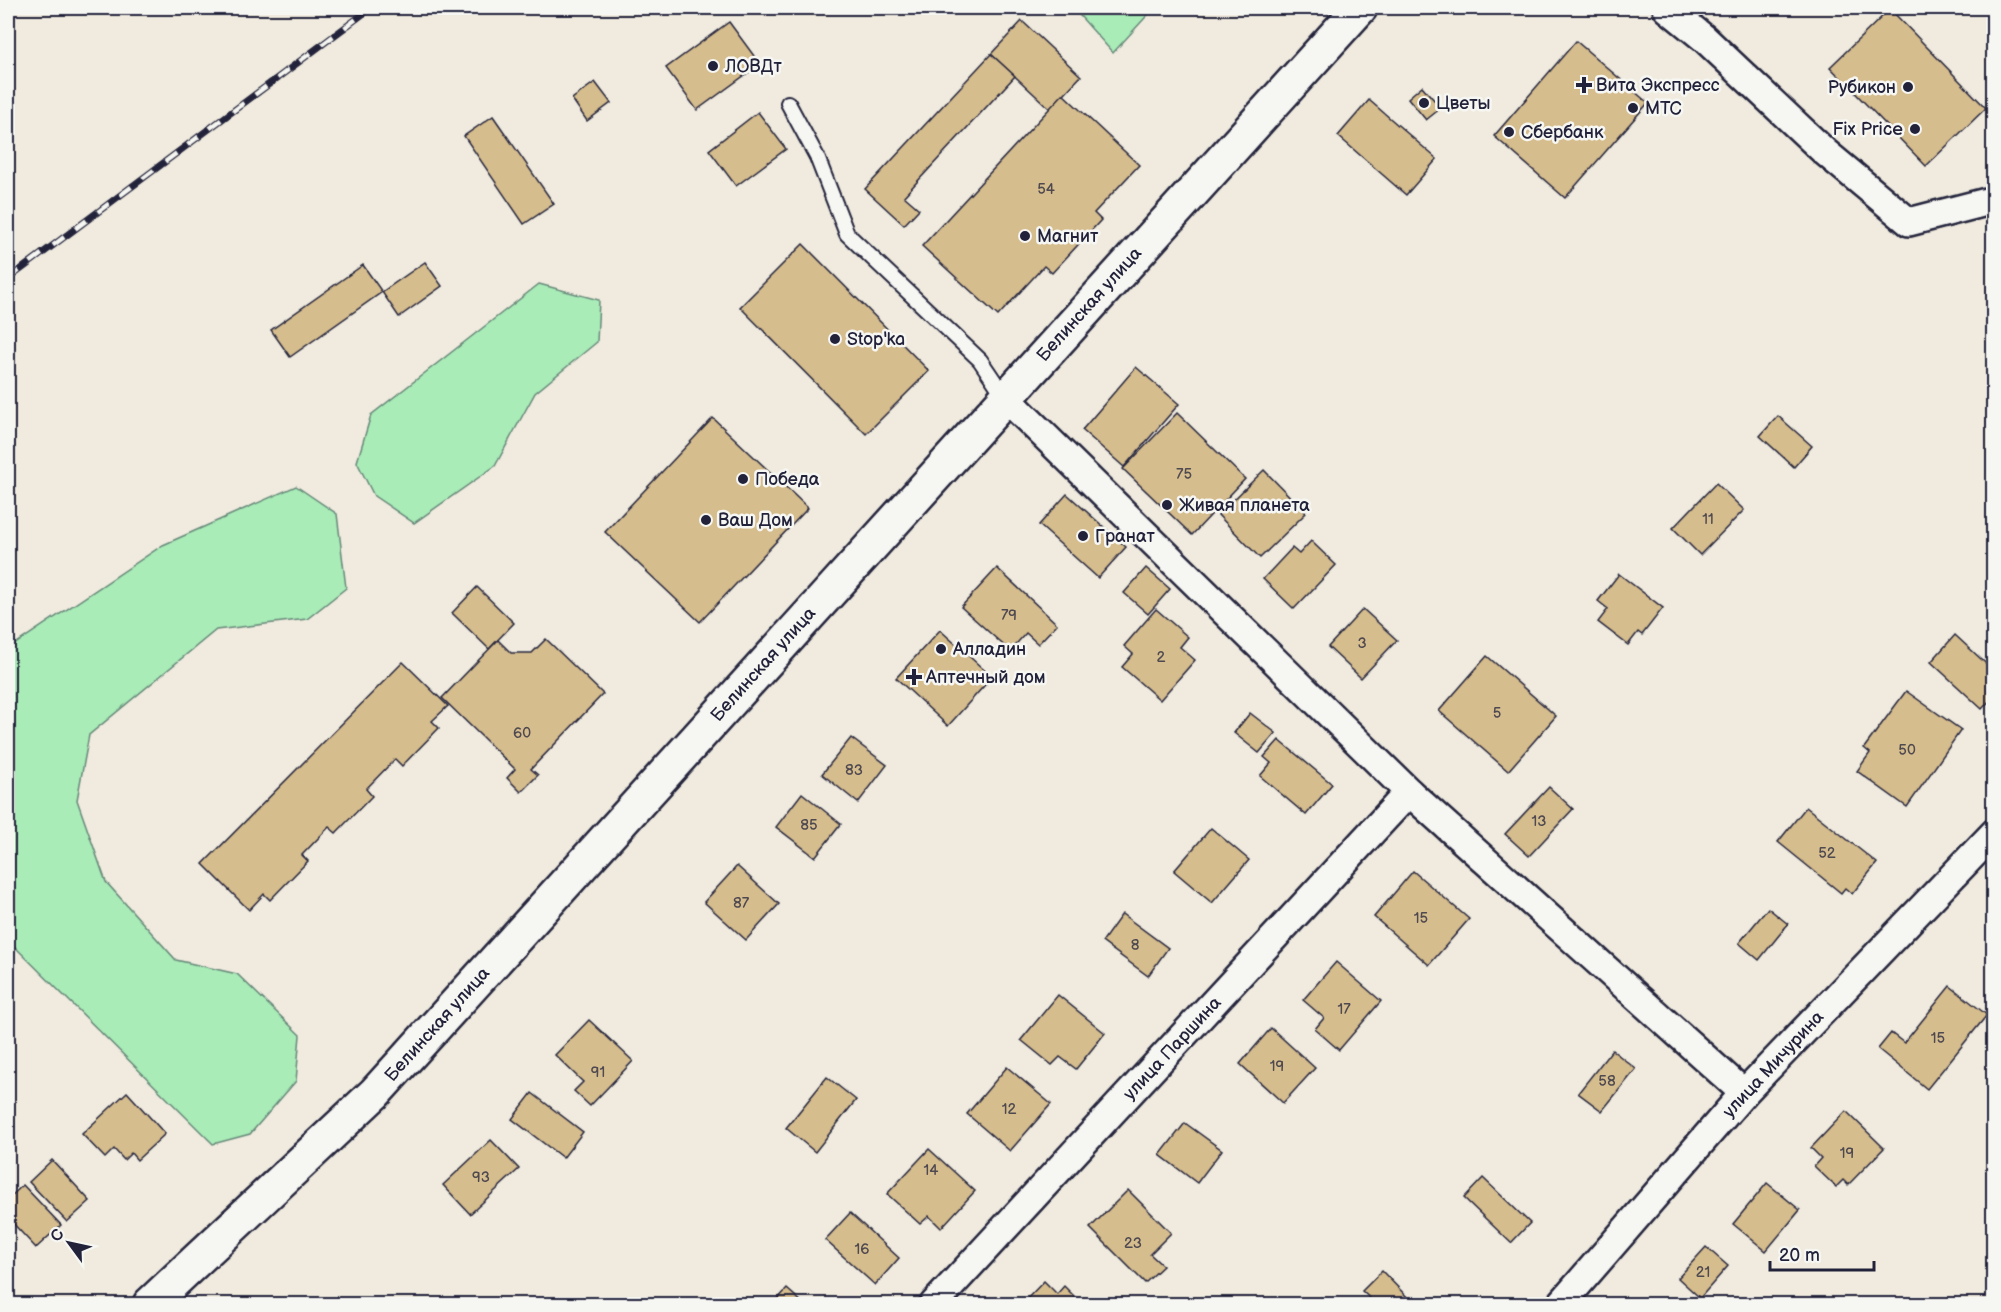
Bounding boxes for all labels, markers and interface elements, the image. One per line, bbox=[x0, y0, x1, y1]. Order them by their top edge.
place label: ЛОВДт bbox=[724, 56, 783, 77]
marker: ЛОВДт bbox=[706, 59, 720, 73]
place label: Вита Экспресс bbox=[1596, 75, 1720, 96]
place label: Рубикон bbox=[1828, 77, 1896, 98]
marker: Вита Экспресс bbox=[1577, 78, 1591, 92]
marker: Рубикон bbox=[1901, 80, 1915, 94]
place label: Цветы bbox=[1436, 93, 1491, 114]
marker: Цветы bbox=[1417, 96, 1431, 110]
place label: МТС bbox=[1645, 98, 1682, 119]
marker: МТС bbox=[1626, 101, 1640, 115]
place label: Fix Price bbox=[1832, 119, 1903, 140]
place label: Сбербанк bbox=[1521, 122, 1604, 143]
marker: Fix Price bbox=[1908, 122, 1922, 136]
marker: Сбербанк bbox=[1502, 125, 1516, 139]
house number: 54 bbox=[1037, 180, 1055, 199]
place label: Магнит bbox=[1037, 226, 1099, 247]
marker: Магнит bbox=[1018, 229, 1032, 243]
street label: Белинская улица bbox=[1033, 243, 1146, 366]
place label: Stop'ka bbox=[847, 329, 905, 350]
marker: Stop'ka bbox=[828, 332, 842, 346]
house number: 75 bbox=[1176, 465, 1192, 484]
place label: Победа bbox=[755, 469, 820, 490]
marker: Победа bbox=[736, 472, 750, 486]
place label: Живая планета bbox=[1179, 495, 1310, 516]
marker: Живая планета bbox=[1160, 498, 1174, 512]
place label: Ваш Дом bbox=[718, 510, 793, 531]
house number: 11 bbox=[1702, 510, 1714, 529]
marker: Ваш Дом bbox=[699, 513, 713, 527]
place label: Гранат bbox=[1095, 526, 1156, 547]
marker: Гранат bbox=[1076, 529, 1090, 543]
street label: Белинская улица bbox=[707, 603, 820, 726]
house number: 79 bbox=[1001, 606, 1017, 625]
house number: 3 bbox=[1357, 634, 1367, 653]
place label: Алладин bbox=[952, 639, 1026, 660]
marker: Алладин bbox=[934, 642, 948, 656]
house number: 2 bbox=[1157, 648, 1166, 667]
place label: Аптечный дом bbox=[925, 667, 1046, 688]
marker: Аптечный дом bbox=[907, 670, 921, 684]
house number: 5 bbox=[1493, 704, 1501, 723]
house number: 60 bbox=[513, 724, 531, 743]
house number: 50 bbox=[1898, 741, 1916, 760]
house number: 83 bbox=[845, 761, 863, 780]
house number: 13 bbox=[1531, 812, 1547, 831]
house number: 85 bbox=[800, 816, 818, 835]
house number: 52 bbox=[1818, 844, 1836, 863]
house number: 87 bbox=[733, 894, 750, 913]
house number: 15 bbox=[1414, 909, 1428, 928]
house number: 8 bbox=[1131, 936, 1140, 955]
street label: Белинская улица bbox=[381, 963, 494, 1086]
street label: улица Паршина bbox=[1119, 992, 1226, 1104]
house number: 17 bbox=[1337, 1000, 1351, 1019]
street label: улица Мичурина bbox=[1718, 1006, 1828, 1122]
house number: 15 bbox=[1931, 1029, 1945, 1048]
house number: 19 bbox=[1270, 1057, 1284, 1076]
house number: 91 bbox=[591, 1063, 605, 1082]
house number: 58 bbox=[1598, 1072, 1616, 1091]
house number: 12 bbox=[1002, 1100, 1016, 1119]
house number: 19 bbox=[1840, 1144, 1854, 1163]
house number: 14 bbox=[924, 1161, 938, 1180]
house number: 93 bbox=[472, 1168, 490, 1187]
north arrow bbox=[39, 1213, 99, 1273]
text: С bbox=[47, 1226, 69, 1245]
house number: 23 bbox=[1124, 1234, 1142, 1253]
scale bar bbox=[1770, 1234, 1874, 1272]
house number: 16 bbox=[855, 1240, 869, 1259]
text: 20 m bbox=[1779, 1245, 1820, 1266]
house number: 21 bbox=[1696, 1263, 1710, 1282]

